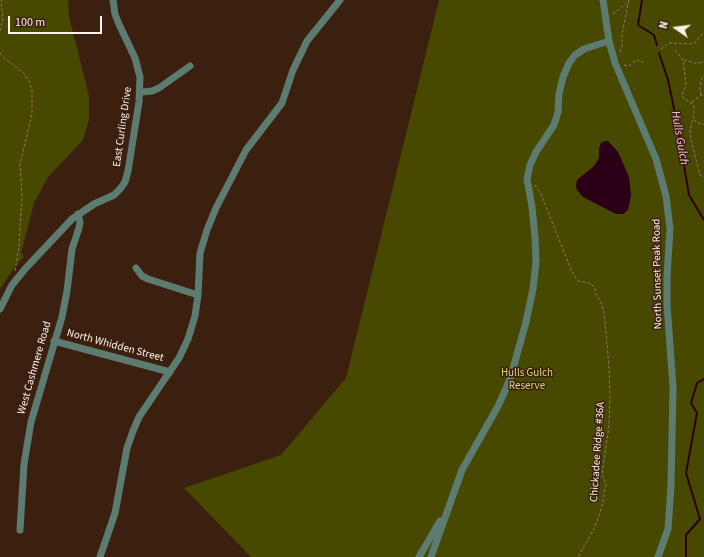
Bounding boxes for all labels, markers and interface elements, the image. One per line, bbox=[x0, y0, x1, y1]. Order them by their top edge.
scale bar bbox=[10, 8, 104, 34]
north arrow bbox=[656, 8, 696, 48]
text: 100 m bbox=[15, 14, 45, 31]
text: N bbox=[656, 20, 672, 30]
street label: East Curling Drive bbox=[111, 86, 135, 168]
water label: Hulls Gulch bbox=[667, 110, 691, 166]
street label: North Sunset Peak Road bbox=[650, 219, 666, 329]
street label: West Cashmere Road bbox=[15, 320, 55, 416]
street label: North Whidden Street bbox=[65, 327, 165, 365]
park label: Hulls Gulch Reserve bbox=[501, 367, 553, 393]
street label: Chickadee Ridge #36A bbox=[588, 401, 608, 503]

